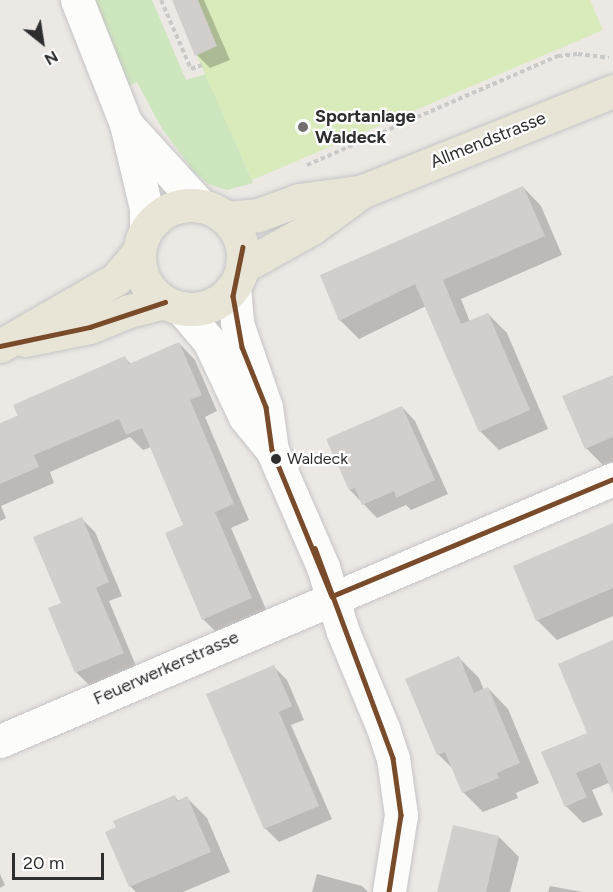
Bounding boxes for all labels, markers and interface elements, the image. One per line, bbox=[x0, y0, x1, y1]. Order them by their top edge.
north arrow bbox=[12, 12, 72, 72]
text: N bbox=[41, 47, 61, 69]
place label: Sportanlage Waldeck bbox=[315, 106, 416, 148]
street label: Allmendstrasse bbox=[427, 107, 549, 173]
marker: Sportanlage Waldeck bbox=[296, 120, 310, 134]
place label: Waldeck bbox=[287, 449, 348, 469]
marker: Waldeck bbox=[270, 453, 282, 465]
street label: Feuerwerkerstrasse bbox=[90, 626, 242, 710]
scale bar bbox=[15, 841, 106, 879]
text: 20 m bbox=[23, 852, 64, 874]

